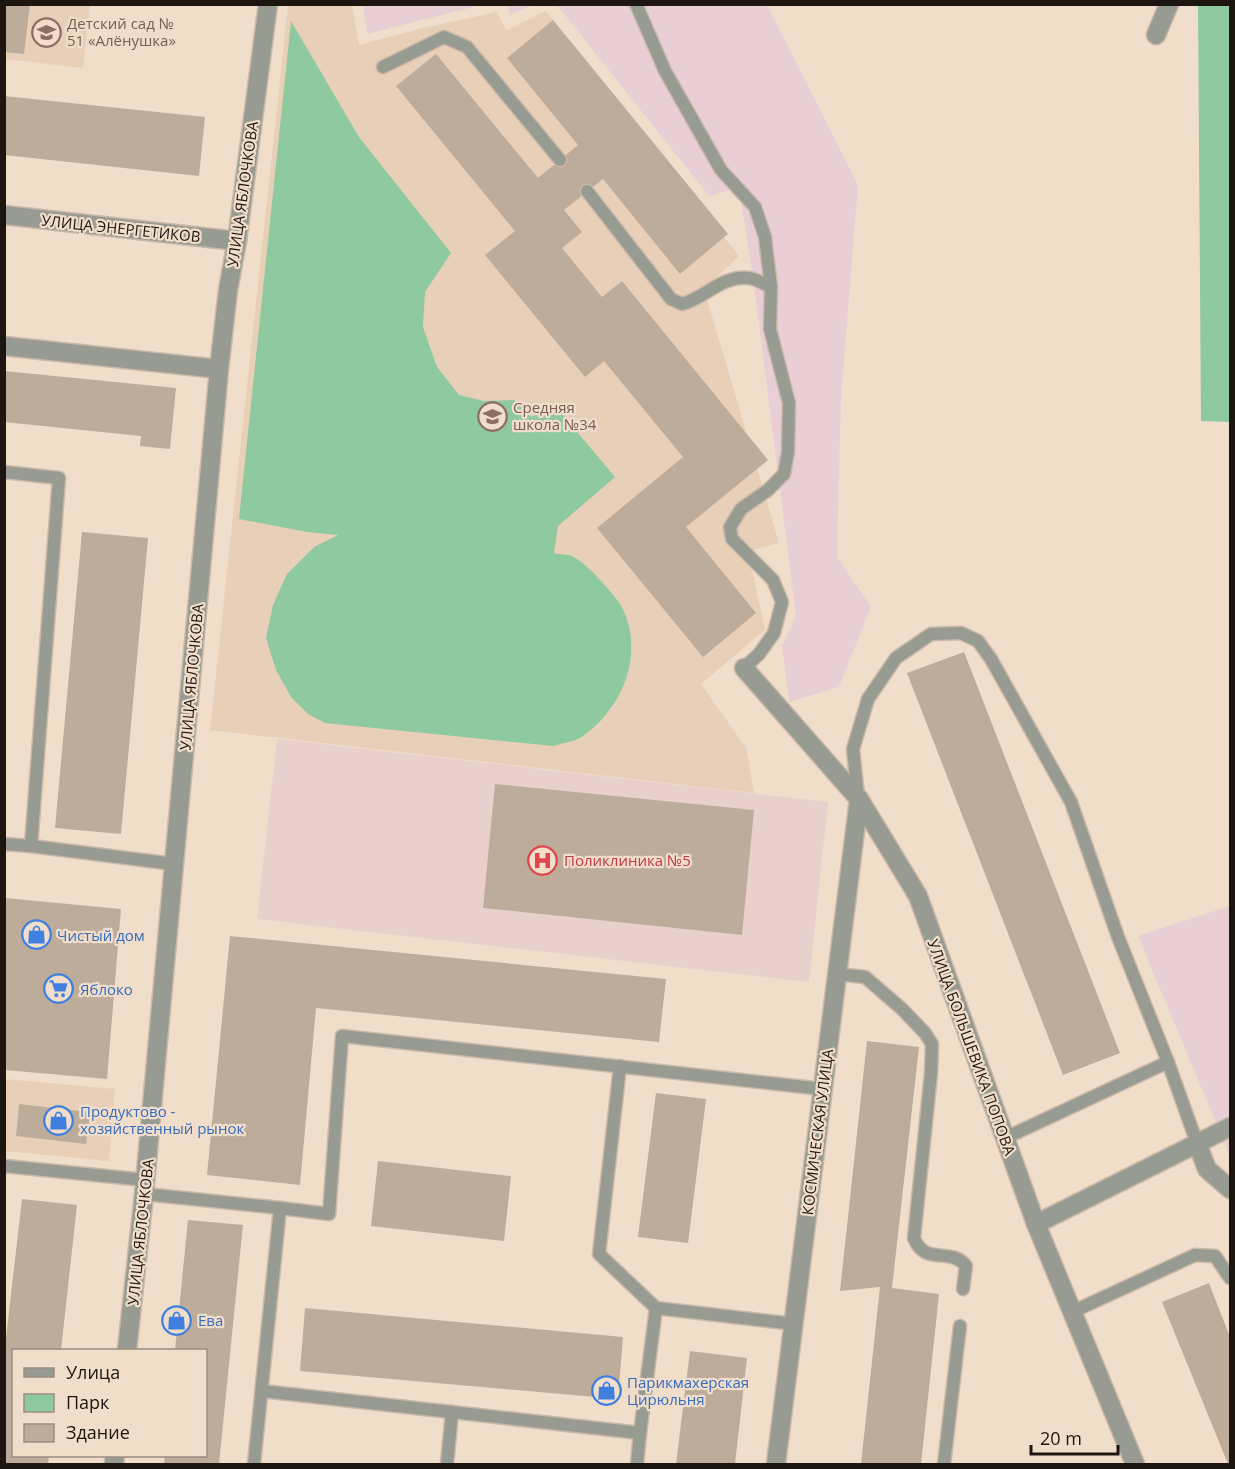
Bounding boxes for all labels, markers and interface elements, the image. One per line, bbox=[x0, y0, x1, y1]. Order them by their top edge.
place label: Детский сад № 51 «Алёнушка» bbox=[67, 13, 176, 50]
school or university icon: Детский сад № 51 «Алёнушка» bbox=[30, 16, 62, 48]
street label: УЛИЦА ЯБЛОЧКОВА bbox=[222, 119, 262, 268]
street label: УЛИЦА ЭНЕРГЕТИКОВ bbox=[40, 210, 202, 246]
place label: Средняя школа №34 bbox=[513, 397, 597, 434]
school or university icon: Средняя школа №34 bbox=[476, 400, 508, 432]
street label: УЛИЦА ЯБЛОЧКОВА bbox=[175, 602, 207, 751]
hospital icon: Поликлиника №5 bbox=[527, 844, 559, 876]
place label: Поликлиника №5 bbox=[564, 850, 691, 870]
shop icon: Чистый дом bbox=[20, 919, 52, 951]
place label: Чистый дом bbox=[57, 925, 145, 945]
street label: УЛИЦА БОЛЬШЕВИКА ПОПОВА bbox=[924, 936, 1021, 1158]
supermarket icon: Яблоко bbox=[43, 973, 75, 1005]
place label: Яблоко bbox=[80, 979, 133, 999]
street label: КОСМИЧЕСКАЯ УЛИЦА bbox=[797, 1047, 837, 1216]
place label: Продуктово - хозяйственный рынок bbox=[80, 1101, 244, 1138]
shop icon: Продуктово - хозяйственный рынок bbox=[43, 1104, 75, 1136]
street label: УЛИЦА ЯБЛОЧКОВА bbox=[122, 1157, 158, 1306]
shop icon: Ева bbox=[161, 1304, 193, 1336]
place label: Ева bbox=[198, 1310, 223, 1330]
legend bbox=[12, 1349, 207, 1457]
text: Улица bbox=[66, 1360, 120, 1384]
place label: Парикмахерская Цирюльня bbox=[627, 1372, 749, 1409]
shop icon: Парикмахерская Цирюльня bbox=[590, 1375, 622, 1407]
text: Парк bbox=[66, 1390, 110, 1414]
scale bar bbox=[1031, 1418, 1118, 1456]
text: Здание bbox=[66, 1420, 130, 1444]
text: 20 m bbox=[1040, 1426, 1082, 1450]

